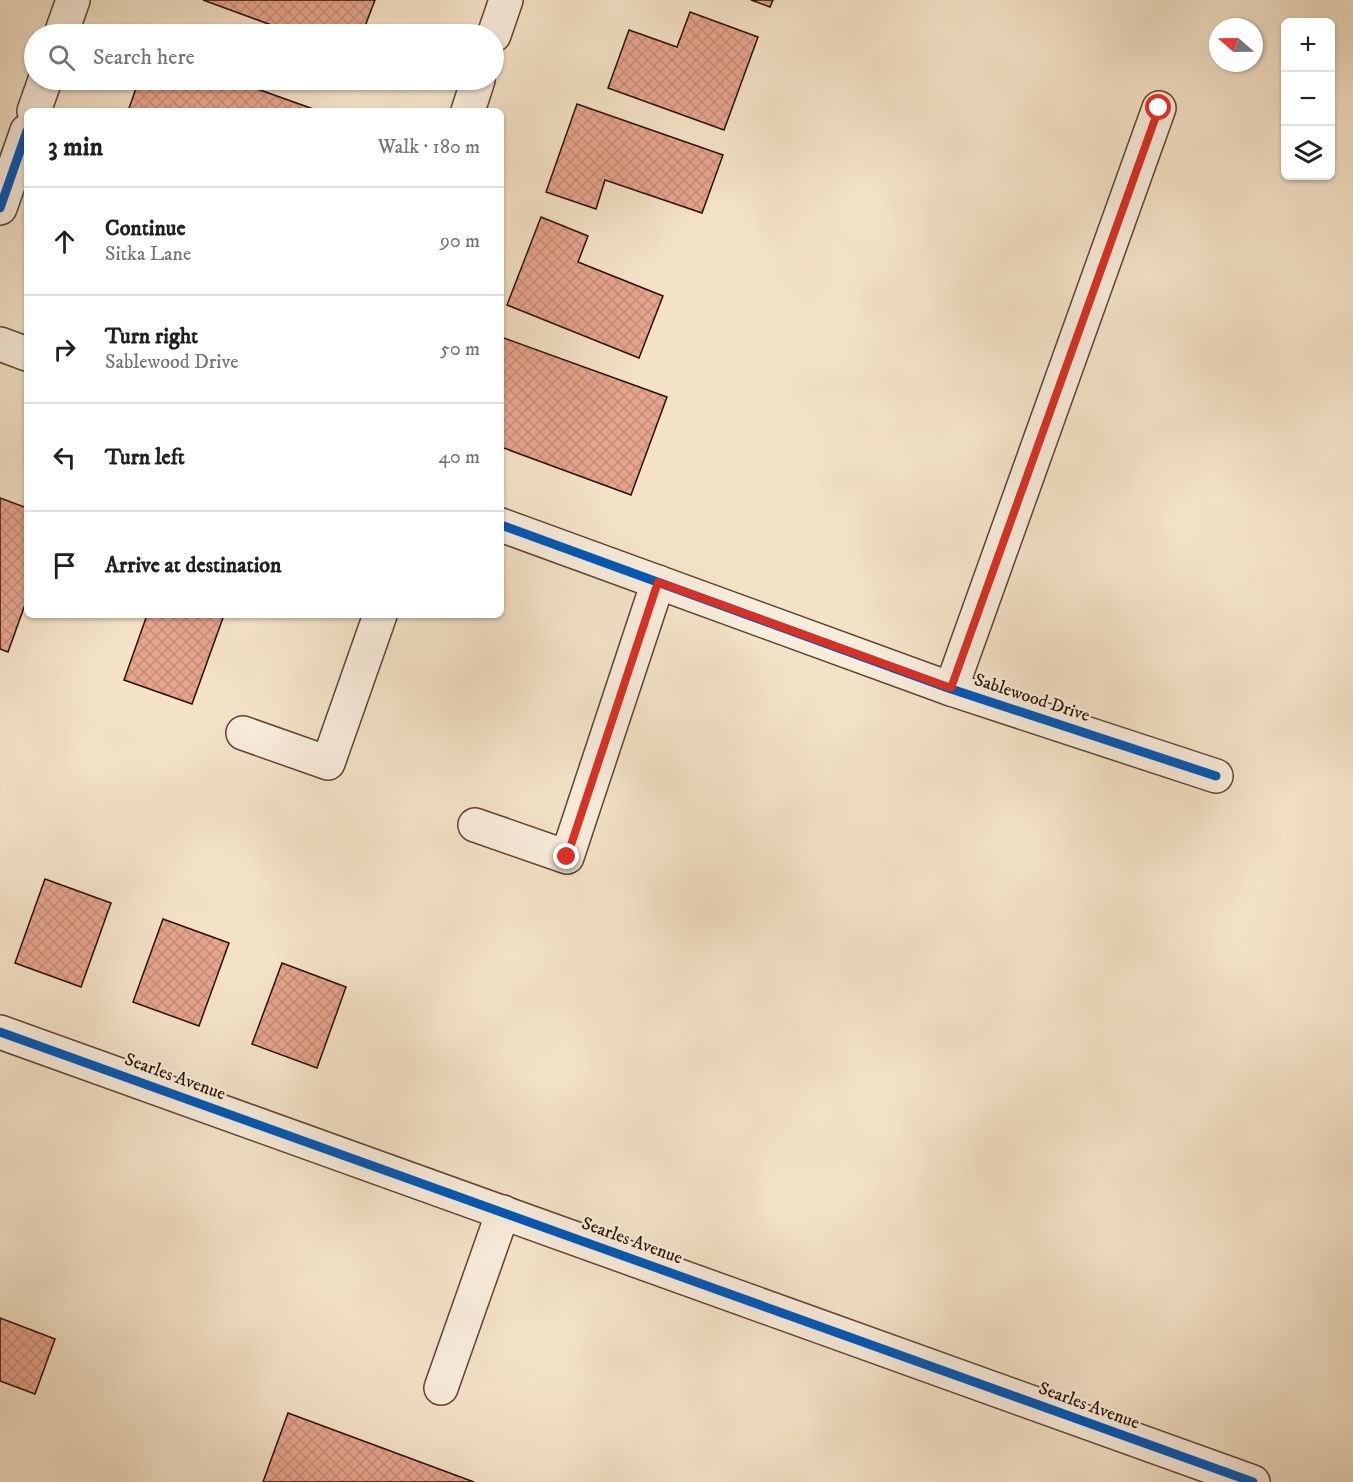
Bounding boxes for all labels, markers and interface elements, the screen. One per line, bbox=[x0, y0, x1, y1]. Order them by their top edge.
north arrow bbox=[1209, 18, 1263, 72]
map controls bbox=[1281, 18, 1335, 180]
button: + bbox=[1281, 18, 1335, 72]
search box bbox=[24, 24, 504, 90]
icon: search bbox=[45, 41, 78, 74]
text: Search here bbox=[93, 44, 195, 71]
button: − bbox=[1281, 72, 1335, 126]
route start bbox=[1145, 94, 1171, 120]
button: layers bbox=[1281, 126, 1335, 180]
text: 3 min bbox=[48, 131, 103, 164]
text: Walk · 180 m bbox=[378, 135, 480, 160]
text: Continue bbox=[105, 215, 186, 242]
icon: ahead bbox=[48, 225, 81, 258]
text: 90 m bbox=[440, 229, 480, 254]
text: Sitka Lane bbox=[105, 242, 191, 267]
text: Turn right bbox=[105, 323, 198, 350]
icon: right bbox=[48, 333, 81, 366]
text: 50 m bbox=[440, 337, 480, 362]
text: Sablewood Drive bbox=[105, 350, 239, 375]
icon: left bbox=[48, 441, 81, 474]
text: Turn left bbox=[105, 444, 185, 471]
text: 40 m bbox=[438, 445, 480, 470]
icon: arrive bbox=[48, 549, 81, 582]
text: Arrive at destination bbox=[105, 552, 282, 579]
street label: Sablewood Drive bbox=[971, 669, 1093, 727]
route end bbox=[553, 843, 579, 869]
street label: Searles Avenue bbox=[122, 1049, 228, 1105]
street label: Searles Avenue bbox=[579, 1213, 685, 1269]
street label: Searles Avenue bbox=[1036, 1378, 1142, 1434]

